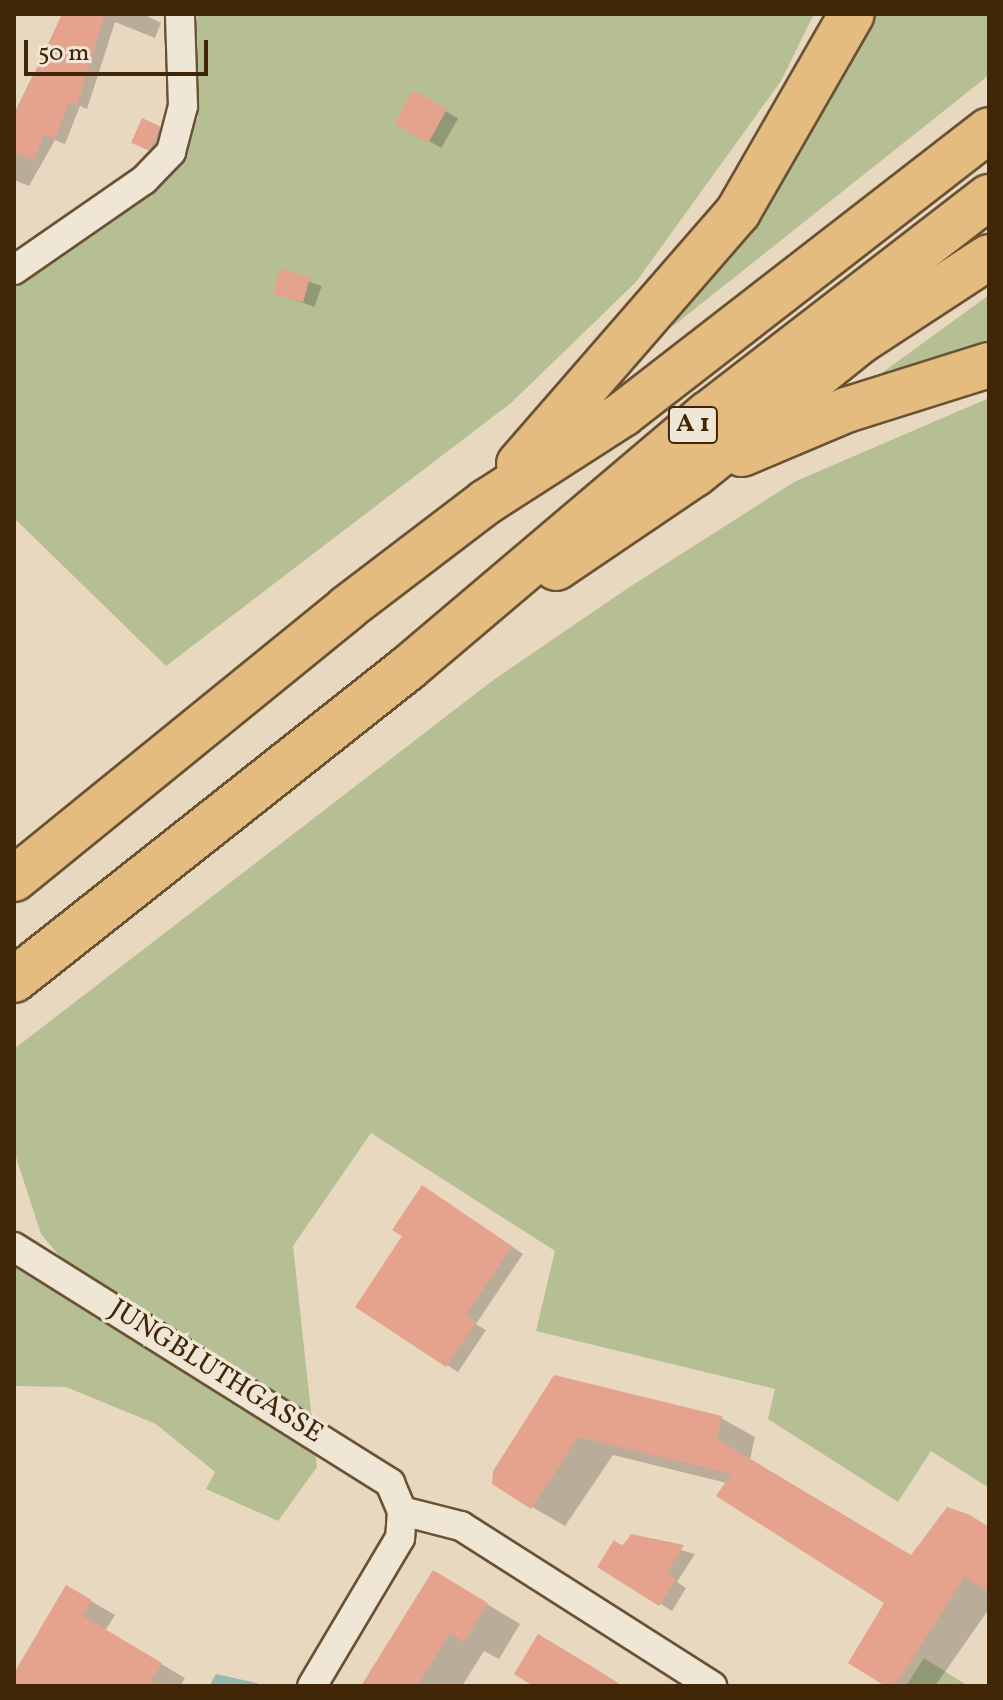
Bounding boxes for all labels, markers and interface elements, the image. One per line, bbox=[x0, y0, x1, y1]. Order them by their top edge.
scale bar bbox=[28, 24, 212, 74]
text: 50 m bbox=[38, 37, 90, 71]
road number: A 1 bbox=[667, 403, 719, 447]
street label: JUNGBLUTHGASSE bbox=[103, 1293, 329, 1451]

